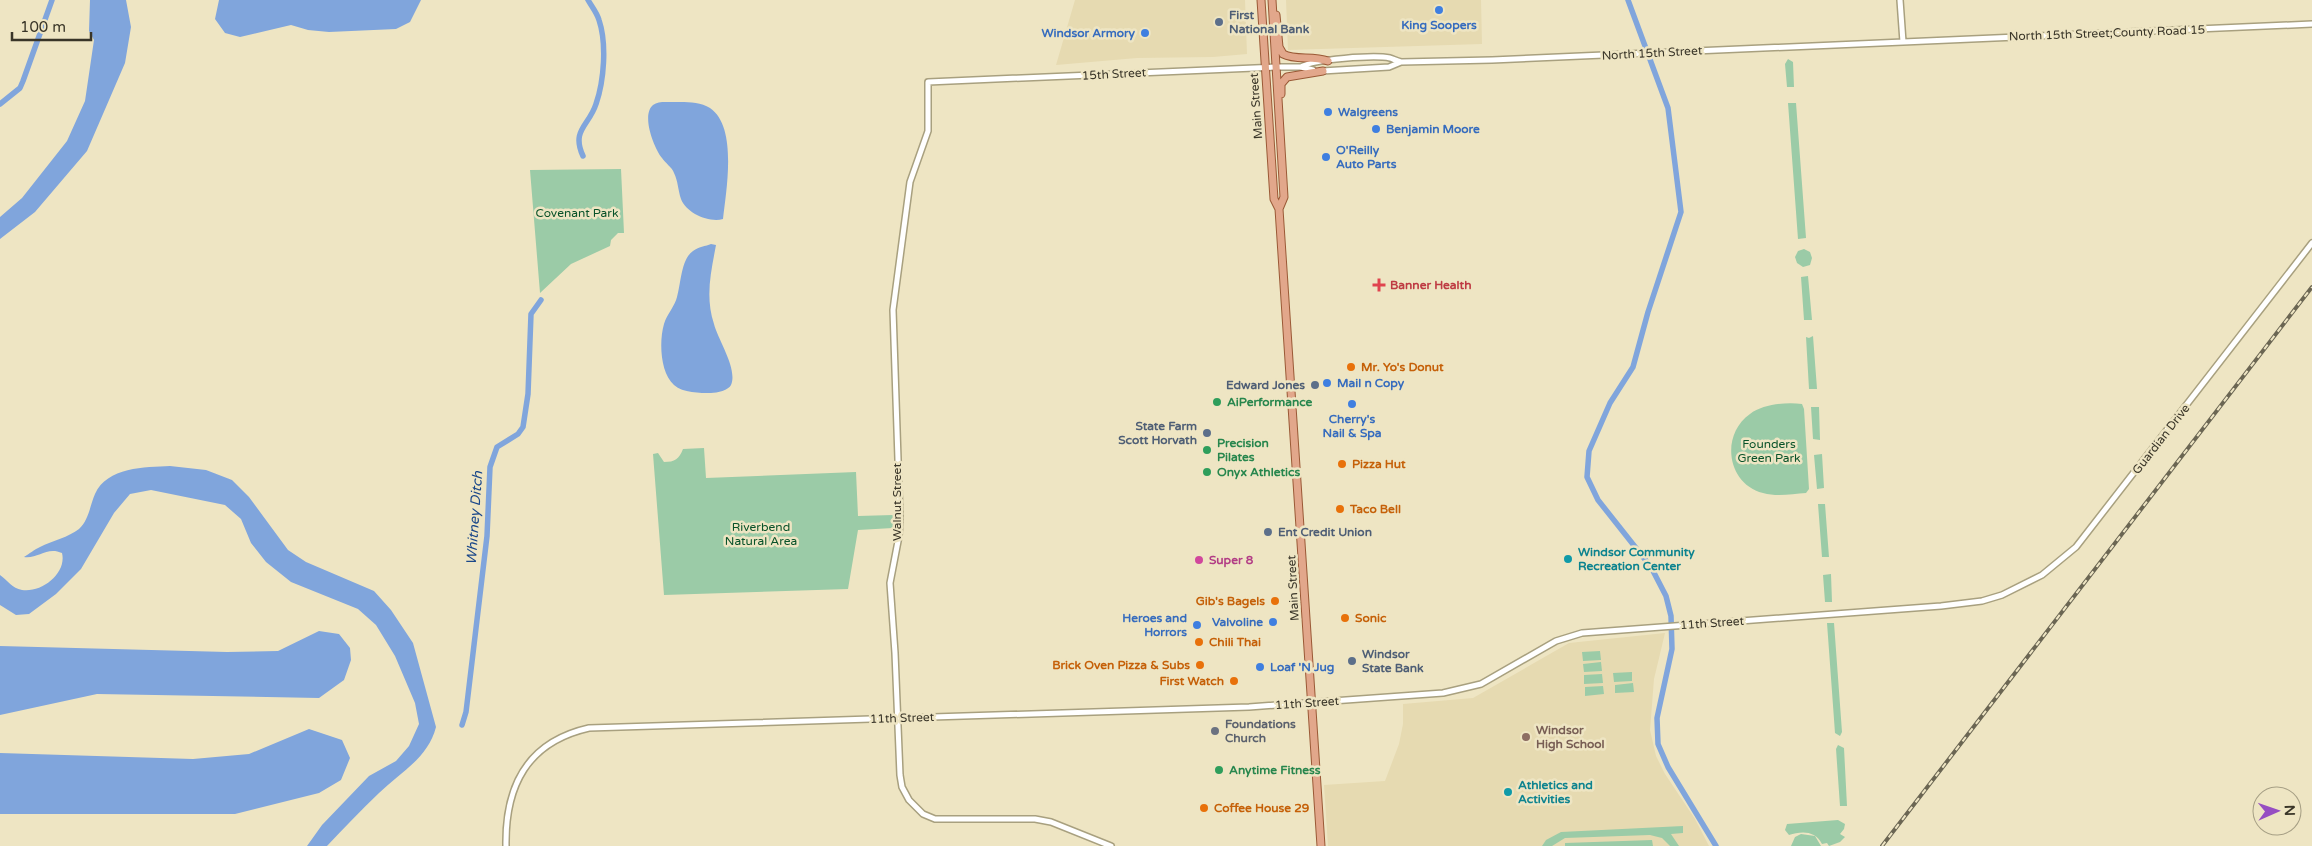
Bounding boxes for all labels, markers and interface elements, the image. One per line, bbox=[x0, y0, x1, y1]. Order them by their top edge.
marker: King Soopers bbox=[1433, 4, 1445, 16]
place label: First National Bank bbox=[1229, 8, 1310, 36]
scale bar bbox=[12, 10, 91, 42]
marker: First National Bank bbox=[1213, 16, 1225, 28]
text: 100 m bbox=[20, 18, 66, 36]
place label: King Soopers bbox=[1401, 18, 1477, 33]
street label: North 15th Street;County Road 15 bbox=[2009, 23, 2205, 43]
place label: Windsor Armory bbox=[1042, 26, 1136, 41]
marker: Windsor Armory bbox=[1139, 27, 1151, 39]
street label: North 15th Street bbox=[1601, 43, 1703, 63]
street label: 15th Street bbox=[1081, 65, 1147, 83]
street label: Main Street bbox=[1247, 72, 1265, 139]
place label: Walgreens bbox=[1338, 105, 1398, 120]
marker: Walgreens bbox=[1322, 106, 1334, 118]
place label: Benjamin Moore bbox=[1386, 122, 1480, 137]
marker: Benjamin Moore bbox=[1370, 123, 1382, 135]
place label: O'Reilly Auto Parts bbox=[1336, 143, 1397, 171]
marker: O'Reilly Auto Parts bbox=[1320, 151, 1332, 163]
park label: Covenant Park bbox=[536, 206, 619, 220]
marker: Banner Health bbox=[1372, 278, 1386, 292]
place label: Banner Health bbox=[1390, 278, 1472, 292]
place label: Mr. Yo's Donut bbox=[1361, 360, 1444, 374]
marker: Mr. Yo's Donut bbox=[1345, 361, 1357, 373]
place label: Mail n Copy bbox=[1337, 376, 1405, 391]
marker: Mail n Copy bbox=[1321, 377, 1333, 389]
place label: Edward Jones bbox=[1226, 378, 1305, 392]
marker: Edward Jones bbox=[1309, 379, 1321, 391]
place label: AiPerformance bbox=[1227, 395, 1313, 409]
marker: AiPerformance bbox=[1211, 396, 1223, 408]
marker: Cherry's Nail & Spa bbox=[1346, 398, 1358, 410]
street label: Guardian Drive bbox=[2129, 401, 2193, 477]
place label: Cherry's Nail & Spa bbox=[1323, 412, 1382, 441]
place label: State Farm Scott Horvath bbox=[1118, 419, 1197, 447]
marker: State Farm Scott Horvath bbox=[1201, 427, 1213, 439]
place label: Precision Pilates bbox=[1217, 436, 1269, 464]
park label: Founders Green Park bbox=[1737, 437, 1801, 465]
marker: Precision Pilates bbox=[1201, 444, 1213, 456]
place label: Pizza Hut bbox=[1352, 457, 1406, 471]
marker: Pizza Hut bbox=[1336, 458, 1348, 470]
street label: Walnut Street bbox=[890, 463, 904, 541]
place label: Onyx Athletics bbox=[1217, 465, 1300, 480]
marker: Onyx Athletics bbox=[1201, 466, 1213, 478]
water label: Whitney Ditch bbox=[463, 470, 486, 566]
place label: Taco Bell bbox=[1349, 502, 1401, 516]
marker: Taco Bell bbox=[1334, 503, 1346, 515]
park label: Riverbend Natural Area bbox=[725, 520, 797, 548]
place label: Ent Credit Union bbox=[1278, 525, 1372, 539]
marker: Ent Credit Union bbox=[1262, 526, 1274, 538]
place label: Windsor Community Recreation Center bbox=[1578, 545, 1695, 573]
place label: Super 8 bbox=[1209, 553, 1254, 568]
marker: Windsor Community Recreation Center bbox=[1562, 553, 1574, 565]
marker: Super 8 bbox=[1193, 554, 1205, 566]
street label: Main Street bbox=[1284, 554, 1302, 621]
place label: Gib's Bagels bbox=[1196, 594, 1265, 609]
marker: Gib's Bagels bbox=[1269, 595, 1281, 607]
place label: Heroes and Horrors bbox=[1122, 611, 1187, 639]
place label: Sonic bbox=[1355, 611, 1387, 625]
marker: Sonic bbox=[1339, 612, 1351, 624]
street label: 11th Street bbox=[1679, 614, 1745, 632]
place label: Valvoline bbox=[1212, 615, 1263, 629]
marker: Valvoline bbox=[1267, 616, 1279, 628]
marker: Heroes and Horrors bbox=[1191, 619, 1203, 631]
place label: Chili Thai bbox=[1209, 635, 1261, 649]
marker: Chili Thai bbox=[1193, 636, 1205, 648]
place label: Windsor State Bank bbox=[1362, 647, 1424, 675]
marker: Windsor State Bank bbox=[1346, 655, 1358, 667]
place label: Brick Oven Pizza & Subs bbox=[1052, 658, 1190, 672]
marker: Brick Oven Pizza & Subs bbox=[1194, 659, 1206, 671]
place label: Loaf 'N Jug bbox=[1270, 660, 1334, 675]
marker: Loaf 'N Jug bbox=[1254, 661, 1266, 673]
place label: First Watch bbox=[1159, 674, 1224, 688]
marker: First Watch bbox=[1228, 675, 1240, 687]
street label: 11th Street bbox=[1274, 694, 1340, 712]
street label: 11th Street bbox=[870, 710, 935, 726]
place label: Foundations Church bbox=[1225, 717, 1296, 745]
place label: Windsor High School bbox=[1536, 723, 1605, 752]
marker: Foundations Church bbox=[1209, 725, 1221, 737]
marker: Windsor High School bbox=[1520, 731, 1532, 743]
place label: Anytime Fitness bbox=[1229, 763, 1321, 778]
marker: Anytime Fitness bbox=[1213, 764, 1225, 776]
place label: Athletics and Activities bbox=[1518, 778, 1593, 806]
marker: Athletics and Activities bbox=[1502, 786, 1514, 798]
north arrow bbox=[2252, 786, 2302, 836]
place label: Coffee House 29 bbox=[1214, 801, 1310, 815]
marker: Coffee House 29 bbox=[1198, 802, 1210, 814]
text: N bbox=[2281, 805, 2298, 816]

